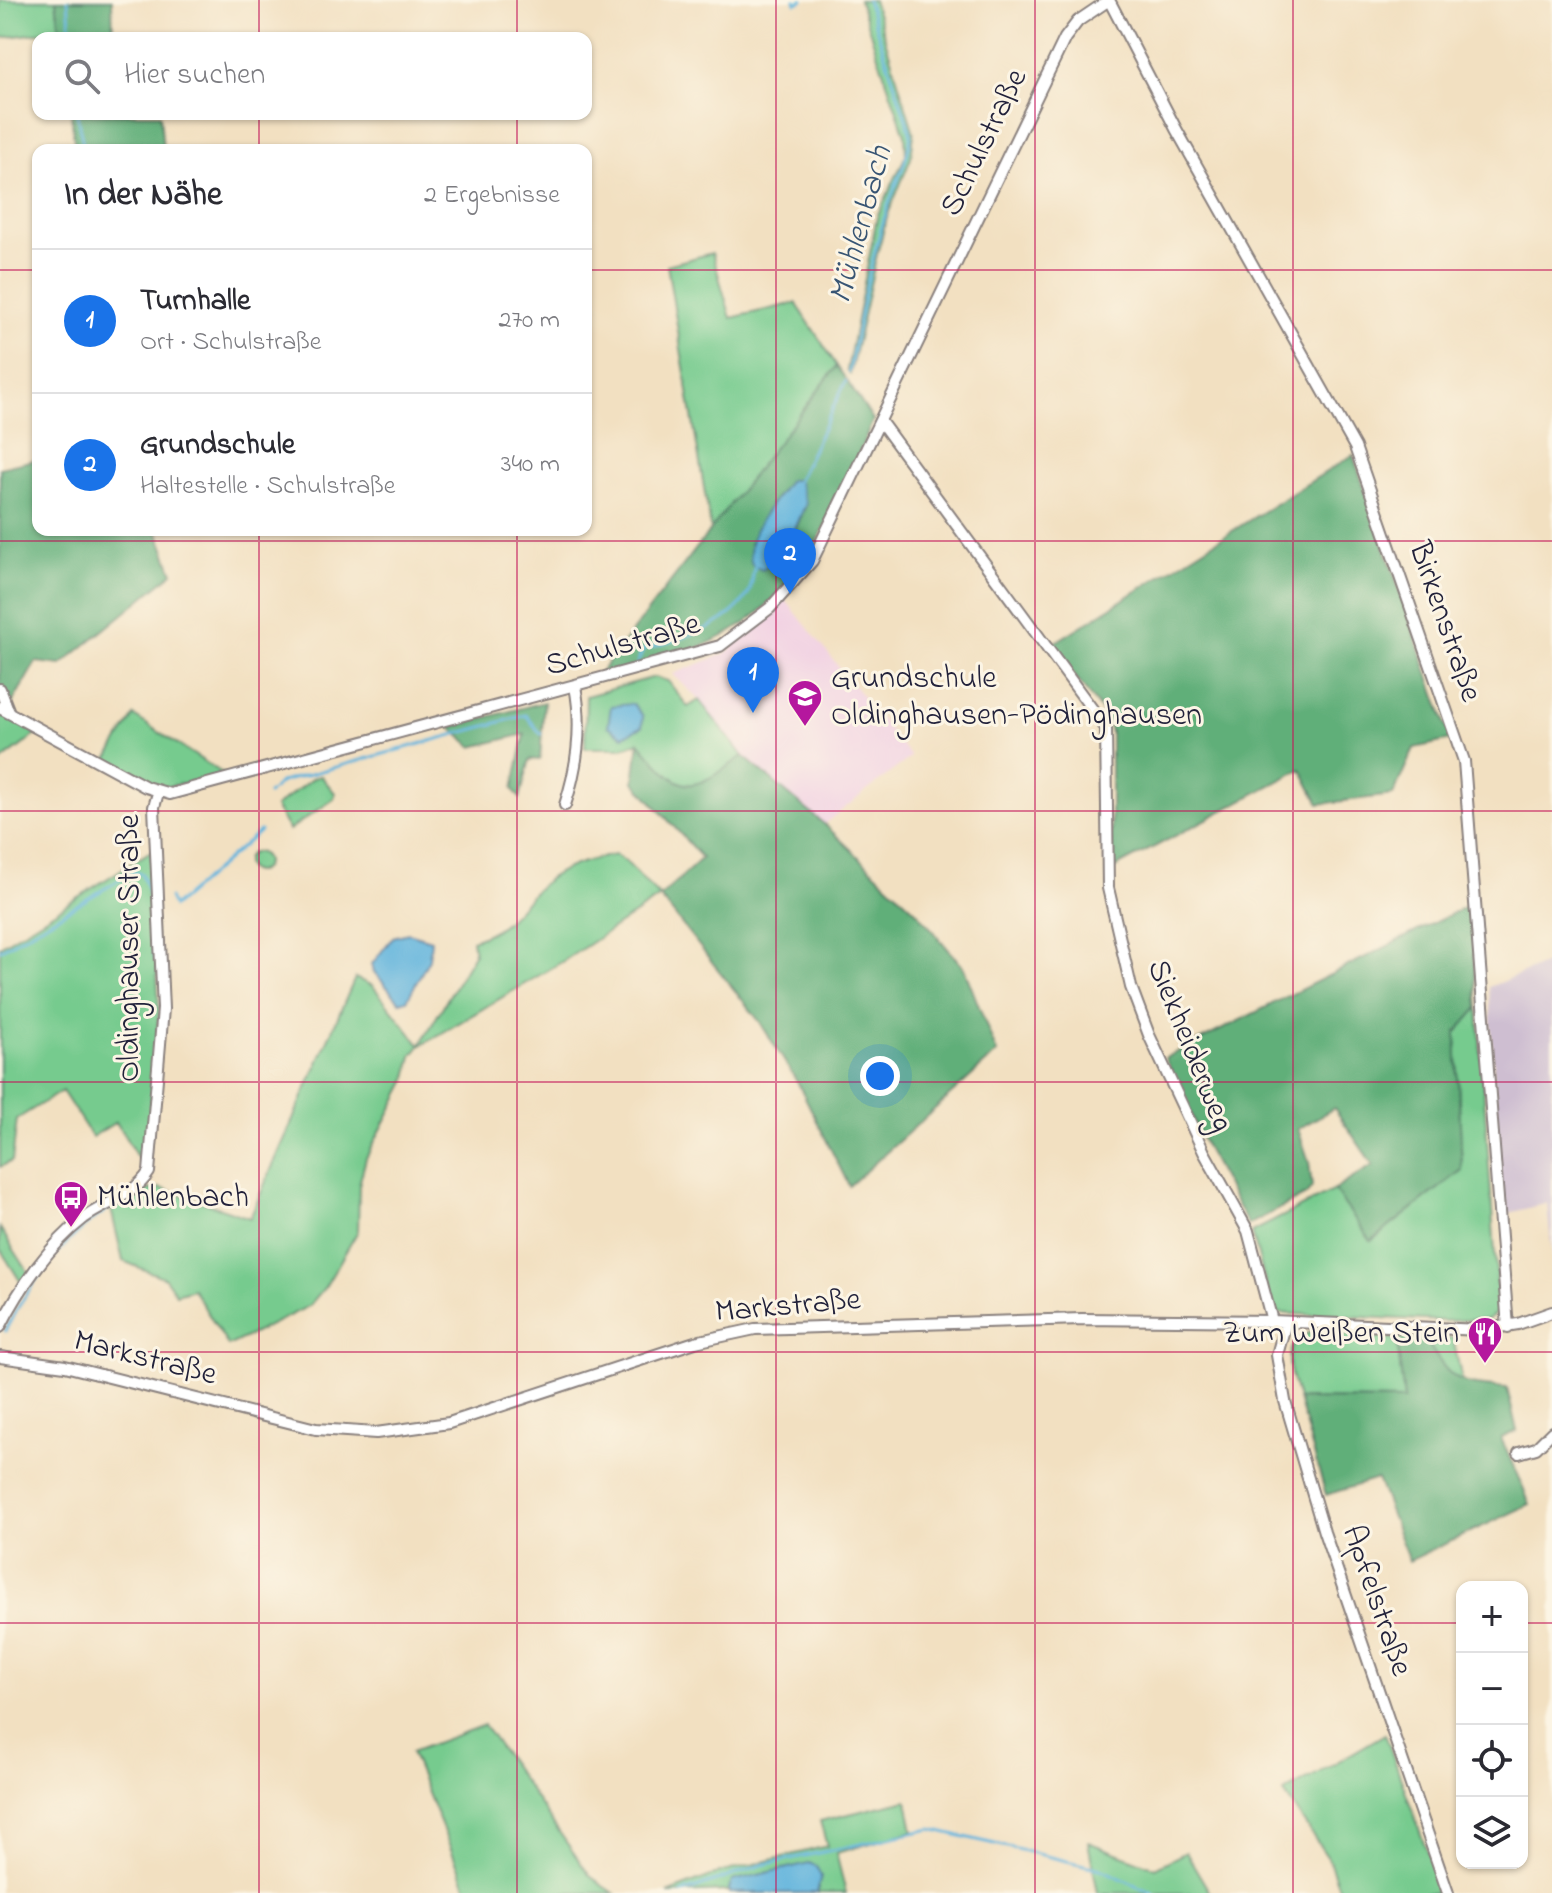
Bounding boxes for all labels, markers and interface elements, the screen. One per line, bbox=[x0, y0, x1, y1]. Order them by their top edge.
search box bbox=[32, 32, 592, 120]
icon: search bbox=[60, 54, 104, 98]
text: Hier suchen bbox=[124, 54, 265, 98]
street label: Schulstraße bbox=[929, 61, 1041, 225]
water label: Mühlenbach bbox=[817, 140, 907, 309]
text: In der Nähe bbox=[64, 171, 222, 221]
text: 2 Ergebnisse bbox=[424, 177, 560, 215]
text: Turnhalle bbox=[140, 280, 251, 324]
text: 1 bbox=[86, 302, 94, 340]
text: 270 m bbox=[498, 302, 560, 340]
text: Ort · Schulstraße bbox=[140, 324, 321, 362]
text: Grundschule bbox=[140, 424, 295, 468]
text: 2 bbox=[84, 446, 96, 484]
text: 340 m bbox=[501, 446, 560, 484]
text: Haltestelle · Schulstraße bbox=[140, 468, 396, 506]
pin: 2 bbox=[764, 528, 816, 594]
street label: Birkenstraße bbox=[1394, 535, 1494, 709]
street label: Schulstraße bbox=[540, 601, 706, 690]
pin: 1 bbox=[727, 647, 779, 713]
place label: Grundschule Oldinghausen-Pödinghausen bbox=[831, 656, 1202, 740]
school or university icon: Grundschule Oldinghausen-Pödinghausen bbox=[786, 678, 824, 728]
street label: Oldinghauser Straße bbox=[107, 813, 154, 1082]
street label: Siekheiderweg bbox=[1133, 953, 1245, 1139]
your location bbox=[860, 1056, 900, 1096]
place label: Mühlenbach bbox=[97, 1175, 249, 1222]
bus stop icon: Mühlenbach bbox=[52, 1179, 90, 1229]
street label: Markstraße bbox=[713, 1277, 863, 1337]
place label: Zum Weißen Stein bbox=[1223, 1311, 1459, 1358]
restaurant icon: Zum Weißen Stein bbox=[1466, 1315, 1504, 1365]
street label: Markstraße bbox=[69, 1319, 222, 1400]
street label: Apfelstraße bbox=[1328, 1519, 1424, 1683]
map controls bbox=[1456, 1581, 1528, 1869]
button: + bbox=[1456, 1581, 1528, 1653]
button: − bbox=[1456, 1653, 1528, 1725]
button: locate bbox=[1456, 1725, 1528, 1797]
button: layers bbox=[1456, 1797, 1528, 1869]

